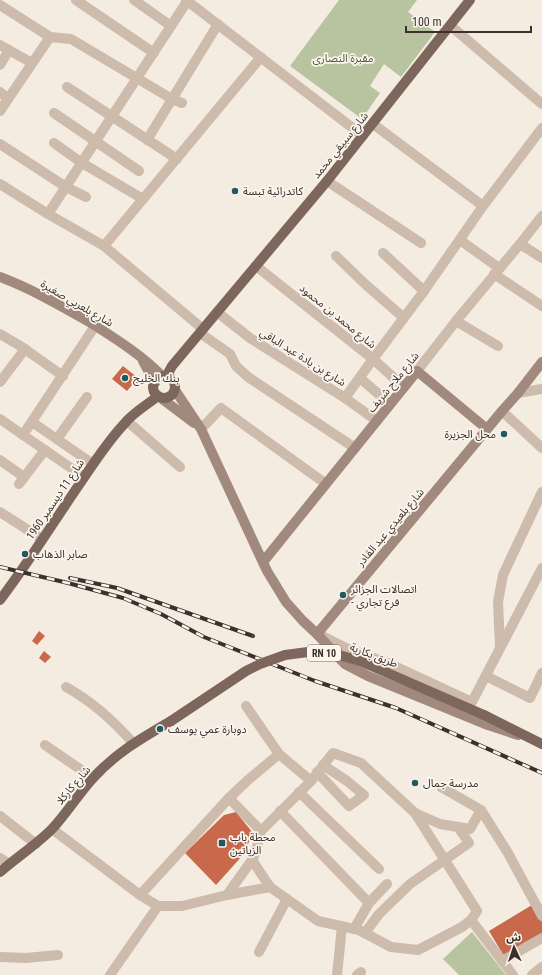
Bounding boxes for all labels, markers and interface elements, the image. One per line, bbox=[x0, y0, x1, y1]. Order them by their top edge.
scale bar bbox=[406, 8, 531, 34]
text: 100 m bbox=[412, 15, 442, 29]
park label: مقبرة النصارى bbox=[312, 52, 374, 65]
street label: شارع سبيقي محمد bbox=[310, 109, 373, 183]
place label: كاتدرائية تبسة bbox=[243, 185, 303, 198]
marker: كاتدرائية تبسة bbox=[230, 186, 240, 196]
street label: شارع بلعربي صغيرة bbox=[37, 277, 116, 332]
street label: شارع محمد بن محمود bbox=[296, 282, 379, 352]
street label: شارع بن بادة عبد الباقي bbox=[256, 326, 348, 392]
street label: شارع ملاح شريف bbox=[365, 349, 423, 416]
place label: بنك الخليج bbox=[133, 372, 179, 386]
marker: بنك الخليج bbox=[120, 373, 130, 383]
place label: محل الجزيرة bbox=[444, 428, 496, 441]
marker: محل الجزيرة bbox=[499, 429, 509, 439]
street label: شارع 11 ديسمبر 1960 bbox=[24, 456, 88, 542]
street label: شارع بلعيدي عبد القادر bbox=[353, 485, 429, 571]
place label: صابر الذهاب bbox=[33, 548, 88, 561]
marker: صابر الذهاب bbox=[20, 549, 30, 559]
place label: اتصالات الجزائر - فرع تجاري bbox=[350, 583, 417, 612]
marker: اتصالات الجزائر - فرع تجاري bbox=[338, 590, 348, 600]
street label: طريق بكارية bbox=[348, 640, 400, 671]
road number: RN 10 bbox=[307, 645, 341, 661]
place label: دوبارة عمي يوسف bbox=[168, 723, 247, 739]
marker: دوبارة عمي يوسف bbox=[155, 724, 165, 734]
street label: شارع كاركلا bbox=[53, 763, 94, 808]
place label: مدرسة جمال bbox=[423, 777, 479, 790]
marker: مدرسة جمال bbox=[410, 778, 420, 788]
place label: محطة باب الزياتين bbox=[230, 831, 276, 857]
marker: محطة باب الزياتين bbox=[217, 838, 227, 848]
north arrow bbox=[494, 927, 534, 967]
text: ش bbox=[506, 931, 521, 944]

